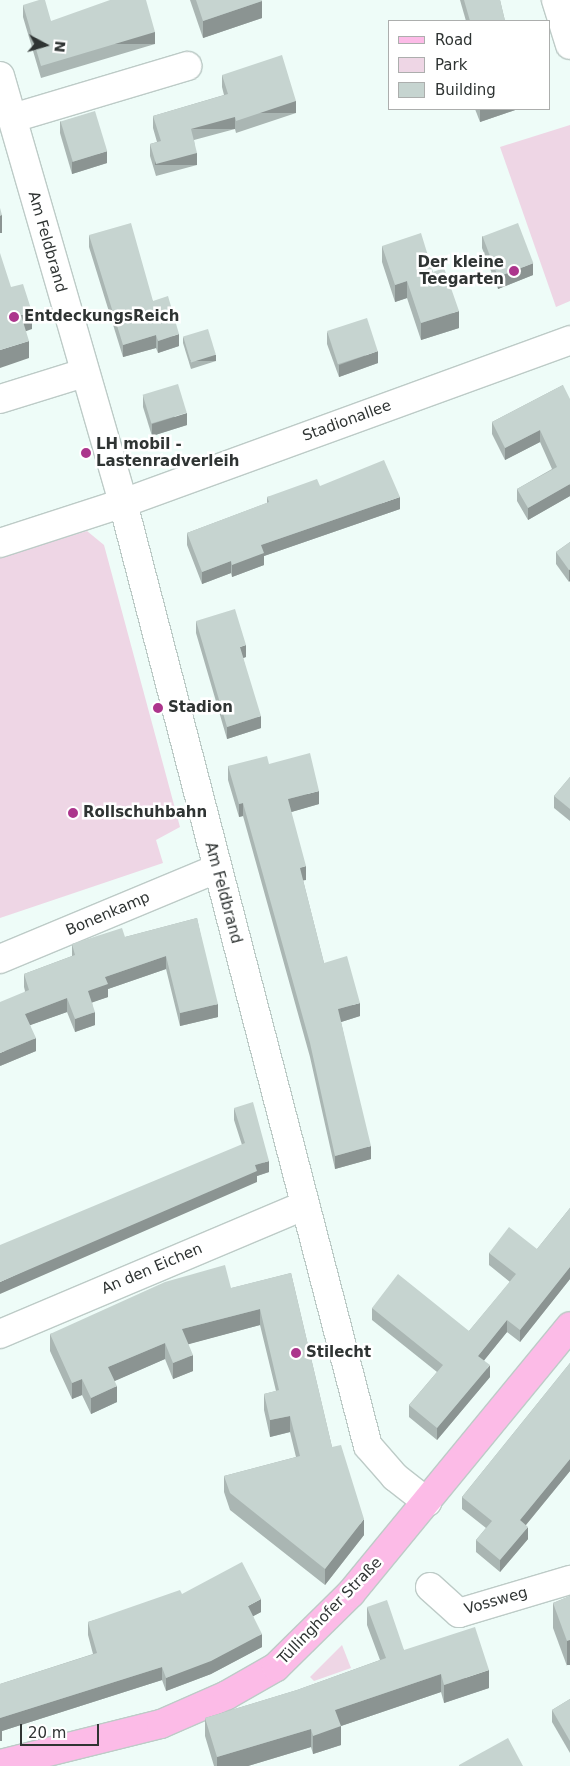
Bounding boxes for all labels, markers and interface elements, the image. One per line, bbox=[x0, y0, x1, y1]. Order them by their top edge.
north arrow bbox=[20, 20, 70, 70]
legend bbox=[388, 20, 550, 110]
text: Road bbox=[435, 31, 473, 49]
text: N bbox=[51, 40, 68, 53]
text: Park bbox=[435, 56, 467, 74]
text: Building bbox=[435, 81, 496, 99]
street label: Am Feldbrand bbox=[24, 189, 70, 295]
place label: Der kleine Teegarten bbox=[417, 253, 504, 288]
marker: Der kleine Teegarten bbox=[508, 265, 520, 277]
place label: EntdeckungsReich bbox=[24, 308, 179, 326]
marker: EntdeckungsReich bbox=[8, 311, 20, 323]
street label: Stadionallee bbox=[300, 397, 394, 445]
place label: LH mobil - Lastenradverleih bbox=[96, 435, 239, 470]
marker: LH mobil - Lastenradverleih bbox=[80, 447, 92, 459]
place label: Stadion bbox=[168, 699, 233, 717]
marker: Stadion bbox=[152, 702, 164, 714]
place label: Rollschuhbahn bbox=[83, 804, 207, 822]
marker: Rollschuhbahn bbox=[67, 807, 79, 819]
street label: Am Feldbrand bbox=[201, 840, 245, 946]
street label: Bonenkamp bbox=[63, 888, 153, 940]
street label: An den Eichen bbox=[99, 1240, 205, 1298]
place label: Stilecht bbox=[306, 1344, 371, 1362]
marker: Stilecht bbox=[290, 1347, 302, 1359]
street label: Tüllinghofer Straße bbox=[274, 1554, 386, 1668]
street label: Vossweg bbox=[462, 1583, 530, 1619]
scale bar bbox=[22, 1714, 101, 1746]
text: 20 m bbox=[28, 1724, 66, 1742]

